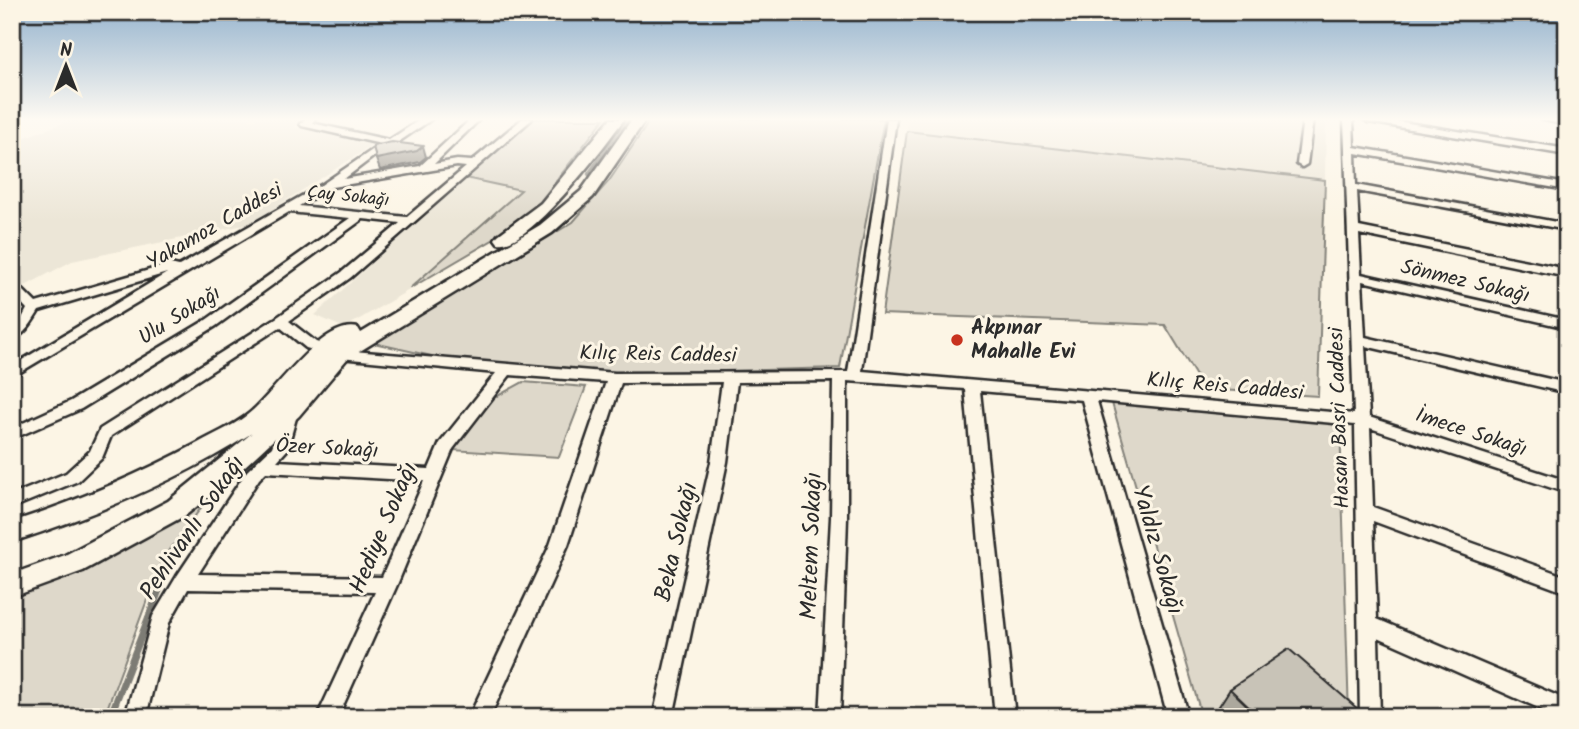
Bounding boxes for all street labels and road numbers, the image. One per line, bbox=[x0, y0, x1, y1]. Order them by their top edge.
street label: Yakamoz Caddesi bbox=[141, 174, 290, 279]
street label: Çay Sokağı bbox=[305, 178, 391, 216]
street label: Sönmez Sokağı bbox=[1397, 251, 1533, 313]
street label: Ulu Sokağı bbox=[132, 278, 228, 354]
street label: Hasan Basri Caddesi bbox=[1320, 326, 1360, 509]
street label: Kılıç Reis Caddesi bbox=[579, 337, 738, 373]
street label: Kılıç Reis Caddesi bbox=[1145, 364, 1306, 410]
street label: İmece Sokağı bbox=[1411, 399, 1531, 467]
street label: Özer Sokağı bbox=[275, 430, 379, 468]
street label: Pehlivanlı Sokağı bbox=[130, 448, 256, 608]
street label: Hediye Sokağı bbox=[339, 456, 429, 600]
street label: Meltem Sokağı bbox=[790, 471, 834, 621]
street label: Beka Sokağı bbox=[644, 478, 710, 606]
street label: Yaldız Sokağı bbox=[1120, 481, 1194, 619]

